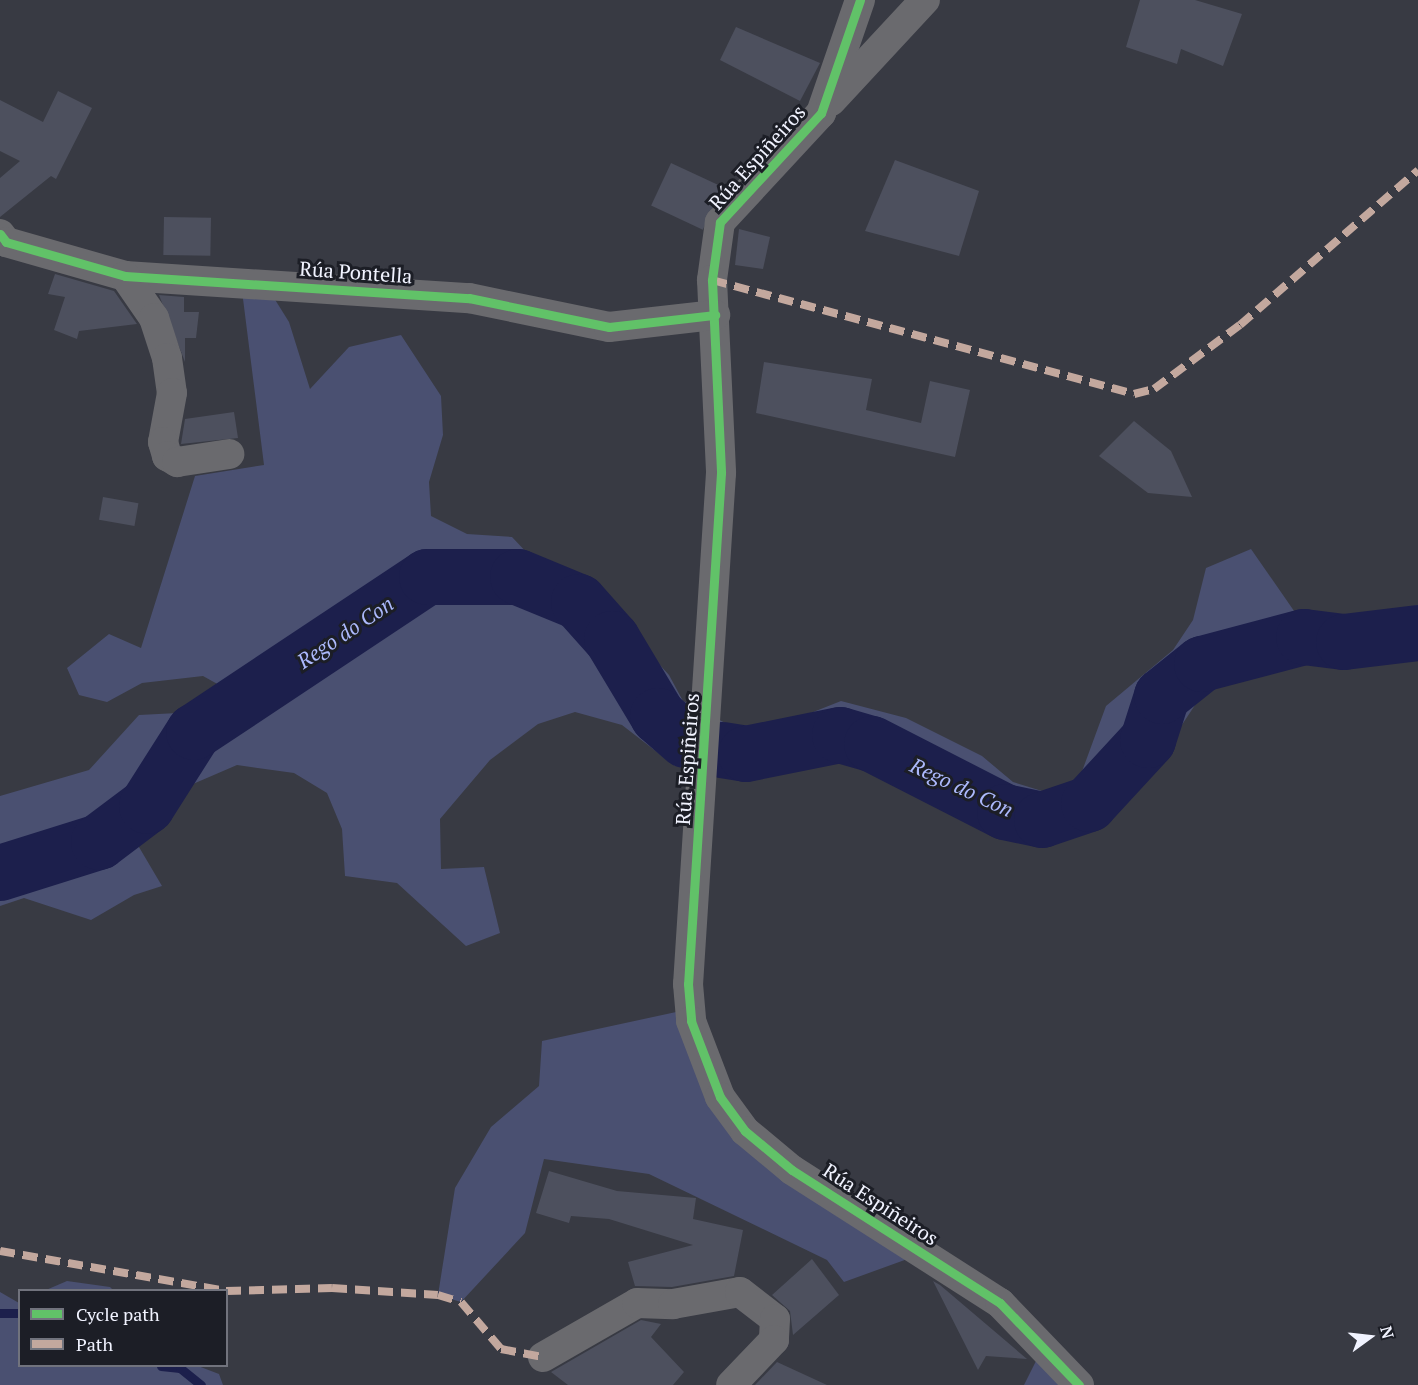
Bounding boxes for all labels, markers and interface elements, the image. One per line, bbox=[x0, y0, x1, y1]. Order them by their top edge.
street label: Rúa Espiñeiros bbox=[704, 100, 810, 214]
street label: Rúa Pontella bbox=[299, 256, 413, 288]
water label: Rego do Con bbox=[292, 591, 398, 673]
street label: Rúa Espiñeiros bbox=[670, 692, 704, 826]
water label: Rego do Con bbox=[906, 752, 1018, 822]
street label: Rúa Espiñeiros bbox=[819, 1158, 943, 1250]
legend bbox=[18, 1289, 228, 1367]
text: Cycle path bbox=[76, 1302, 160, 1326]
north arrow bbox=[1340, 1307, 1400, 1367]
text: N bbox=[1375, 1324, 1400, 1341]
text: Path bbox=[76, 1332, 113, 1356]

